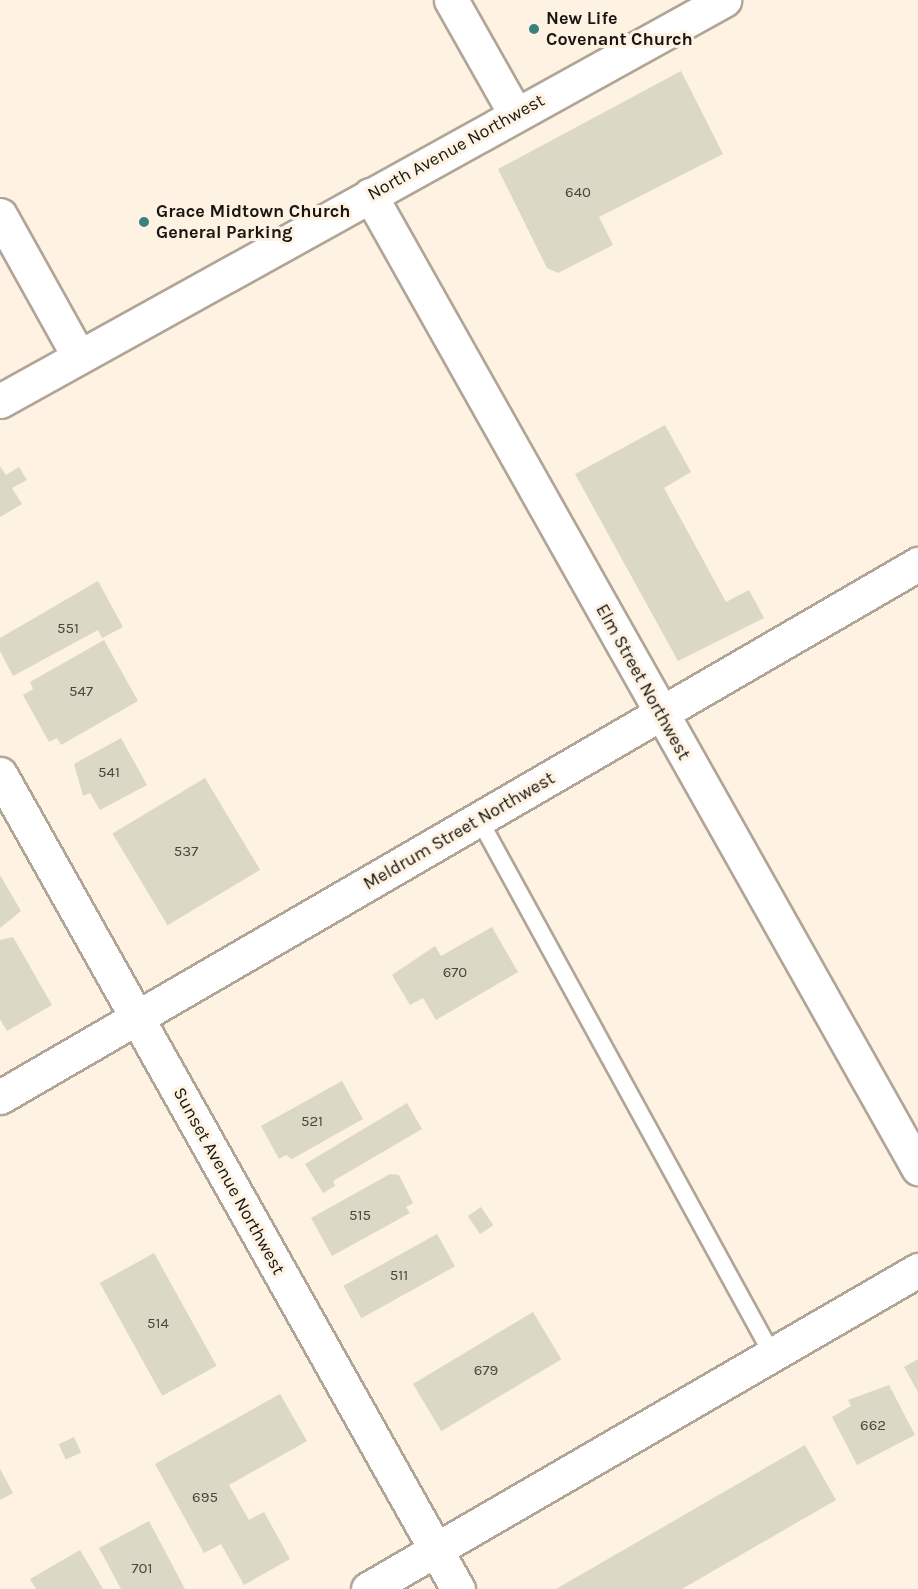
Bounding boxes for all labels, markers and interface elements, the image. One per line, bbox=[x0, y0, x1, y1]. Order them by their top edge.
place label: New Life Covenant Church bbox=[546, 8, 693, 50]
marker: New Life Covenant Church bbox=[527, 22, 541, 36]
street label: North Avenue Northwest bbox=[364, 89, 548, 205]
house number: 640 bbox=[565, 184, 591, 202]
place label: Grace Midtown Church General Parking bbox=[156, 201, 351, 244]
marker: Grace Midtown Church General Parking bbox=[137, 215, 151, 229]
street label: Elm Street Northwest bbox=[591, 600, 695, 764]
house number: 551 bbox=[57, 620, 79, 638]
house number: 547 bbox=[69, 683, 93, 701]
house number: 541 bbox=[98, 764, 120, 782]
street label: Meldrum Street Northwest bbox=[360, 767, 558, 895]
house number: 537 bbox=[174, 843, 198, 861]
house number: 670 bbox=[443, 964, 467, 982]
street label: Sunset Avenue Northwest bbox=[168, 1084, 290, 1278]
house number: 521 bbox=[301, 1113, 323, 1131]
house number: 515 bbox=[349, 1207, 371, 1225]
house number: 511 bbox=[390, 1267, 408, 1285]
house number: 514 bbox=[147, 1315, 169, 1333]
house number: 679 bbox=[474, 1362, 498, 1380]
house number: 662 bbox=[860, 1417, 886, 1435]
house number: 695 bbox=[192, 1489, 218, 1507]
house number: 701 bbox=[132, 1560, 152, 1578]

